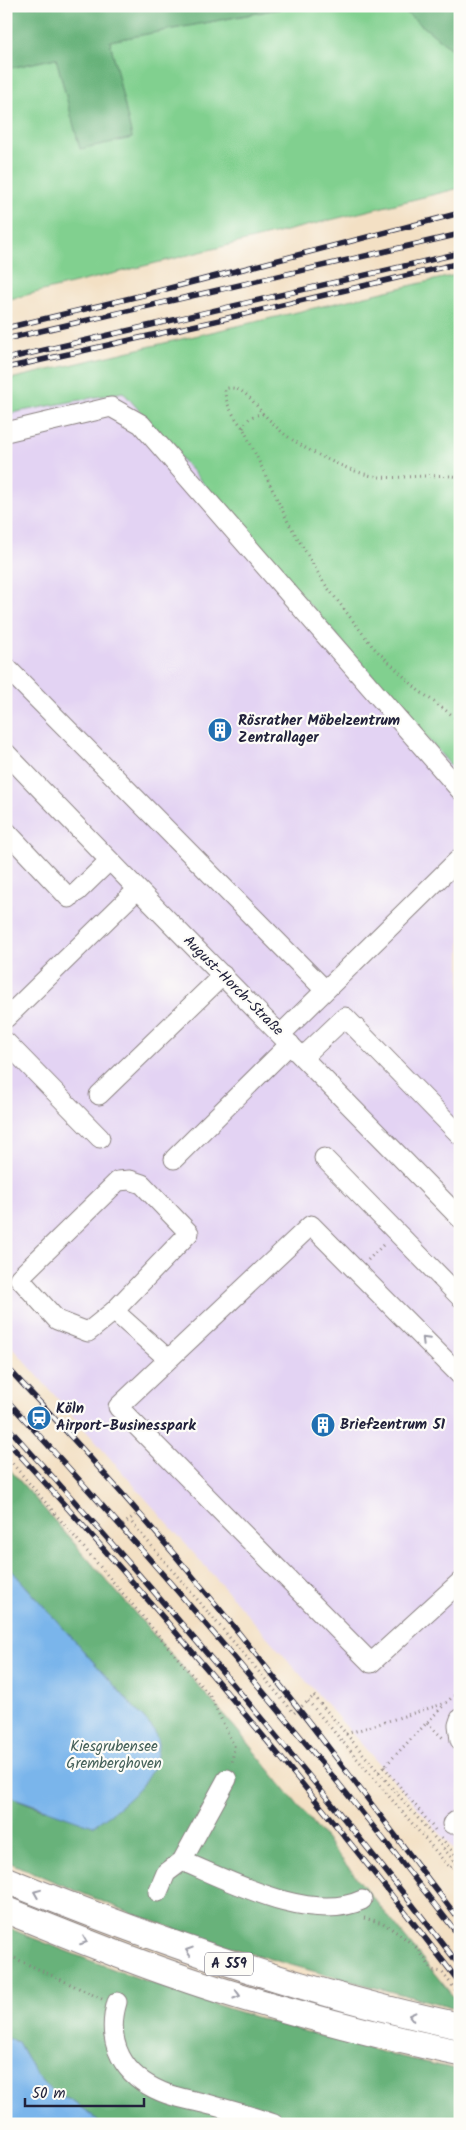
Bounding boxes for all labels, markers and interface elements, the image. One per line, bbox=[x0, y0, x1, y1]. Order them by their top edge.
place label: Rösrather Möbelzentrum Zentrallager bbox=[238, 709, 400, 750]
building icon: Rösrather Möbelzentrum Zentrallager bbox=[207, 717, 233, 743]
street label: August-Horch-Straße bbox=[177, 930, 289, 1042]
one-way arrow bbox=[422, 1337, 431, 1346]
place label: Köln Airport-Businesspark bbox=[56, 1397, 196, 1438]
station icon: Köln Airport-Businesspark bbox=[26, 1405, 52, 1431]
building icon: Briefzentrum 51 bbox=[310, 1412, 336, 1438]
place label: Briefzentrum 51 bbox=[340, 1413, 446, 1437]
park label: Kiesgrubensee Gremberghoven bbox=[66, 1735, 162, 1776]
one-way arrow bbox=[33, 1889, 42, 1899]
one-way arrow bbox=[79, 1935, 88, 1945]
one-way arrow bbox=[185, 1946, 194, 1956]
road number: A 559 bbox=[205, 1952, 253, 1976]
one-way arrow bbox=[232, 1990, 241, 2000]
one-way arrow bbox=[409, 2011, 417, 2021]
scale bar bbox=[25, 2075, 144, 2107]
text: 50 m bbox=[32, 2082, 66, 2106]

